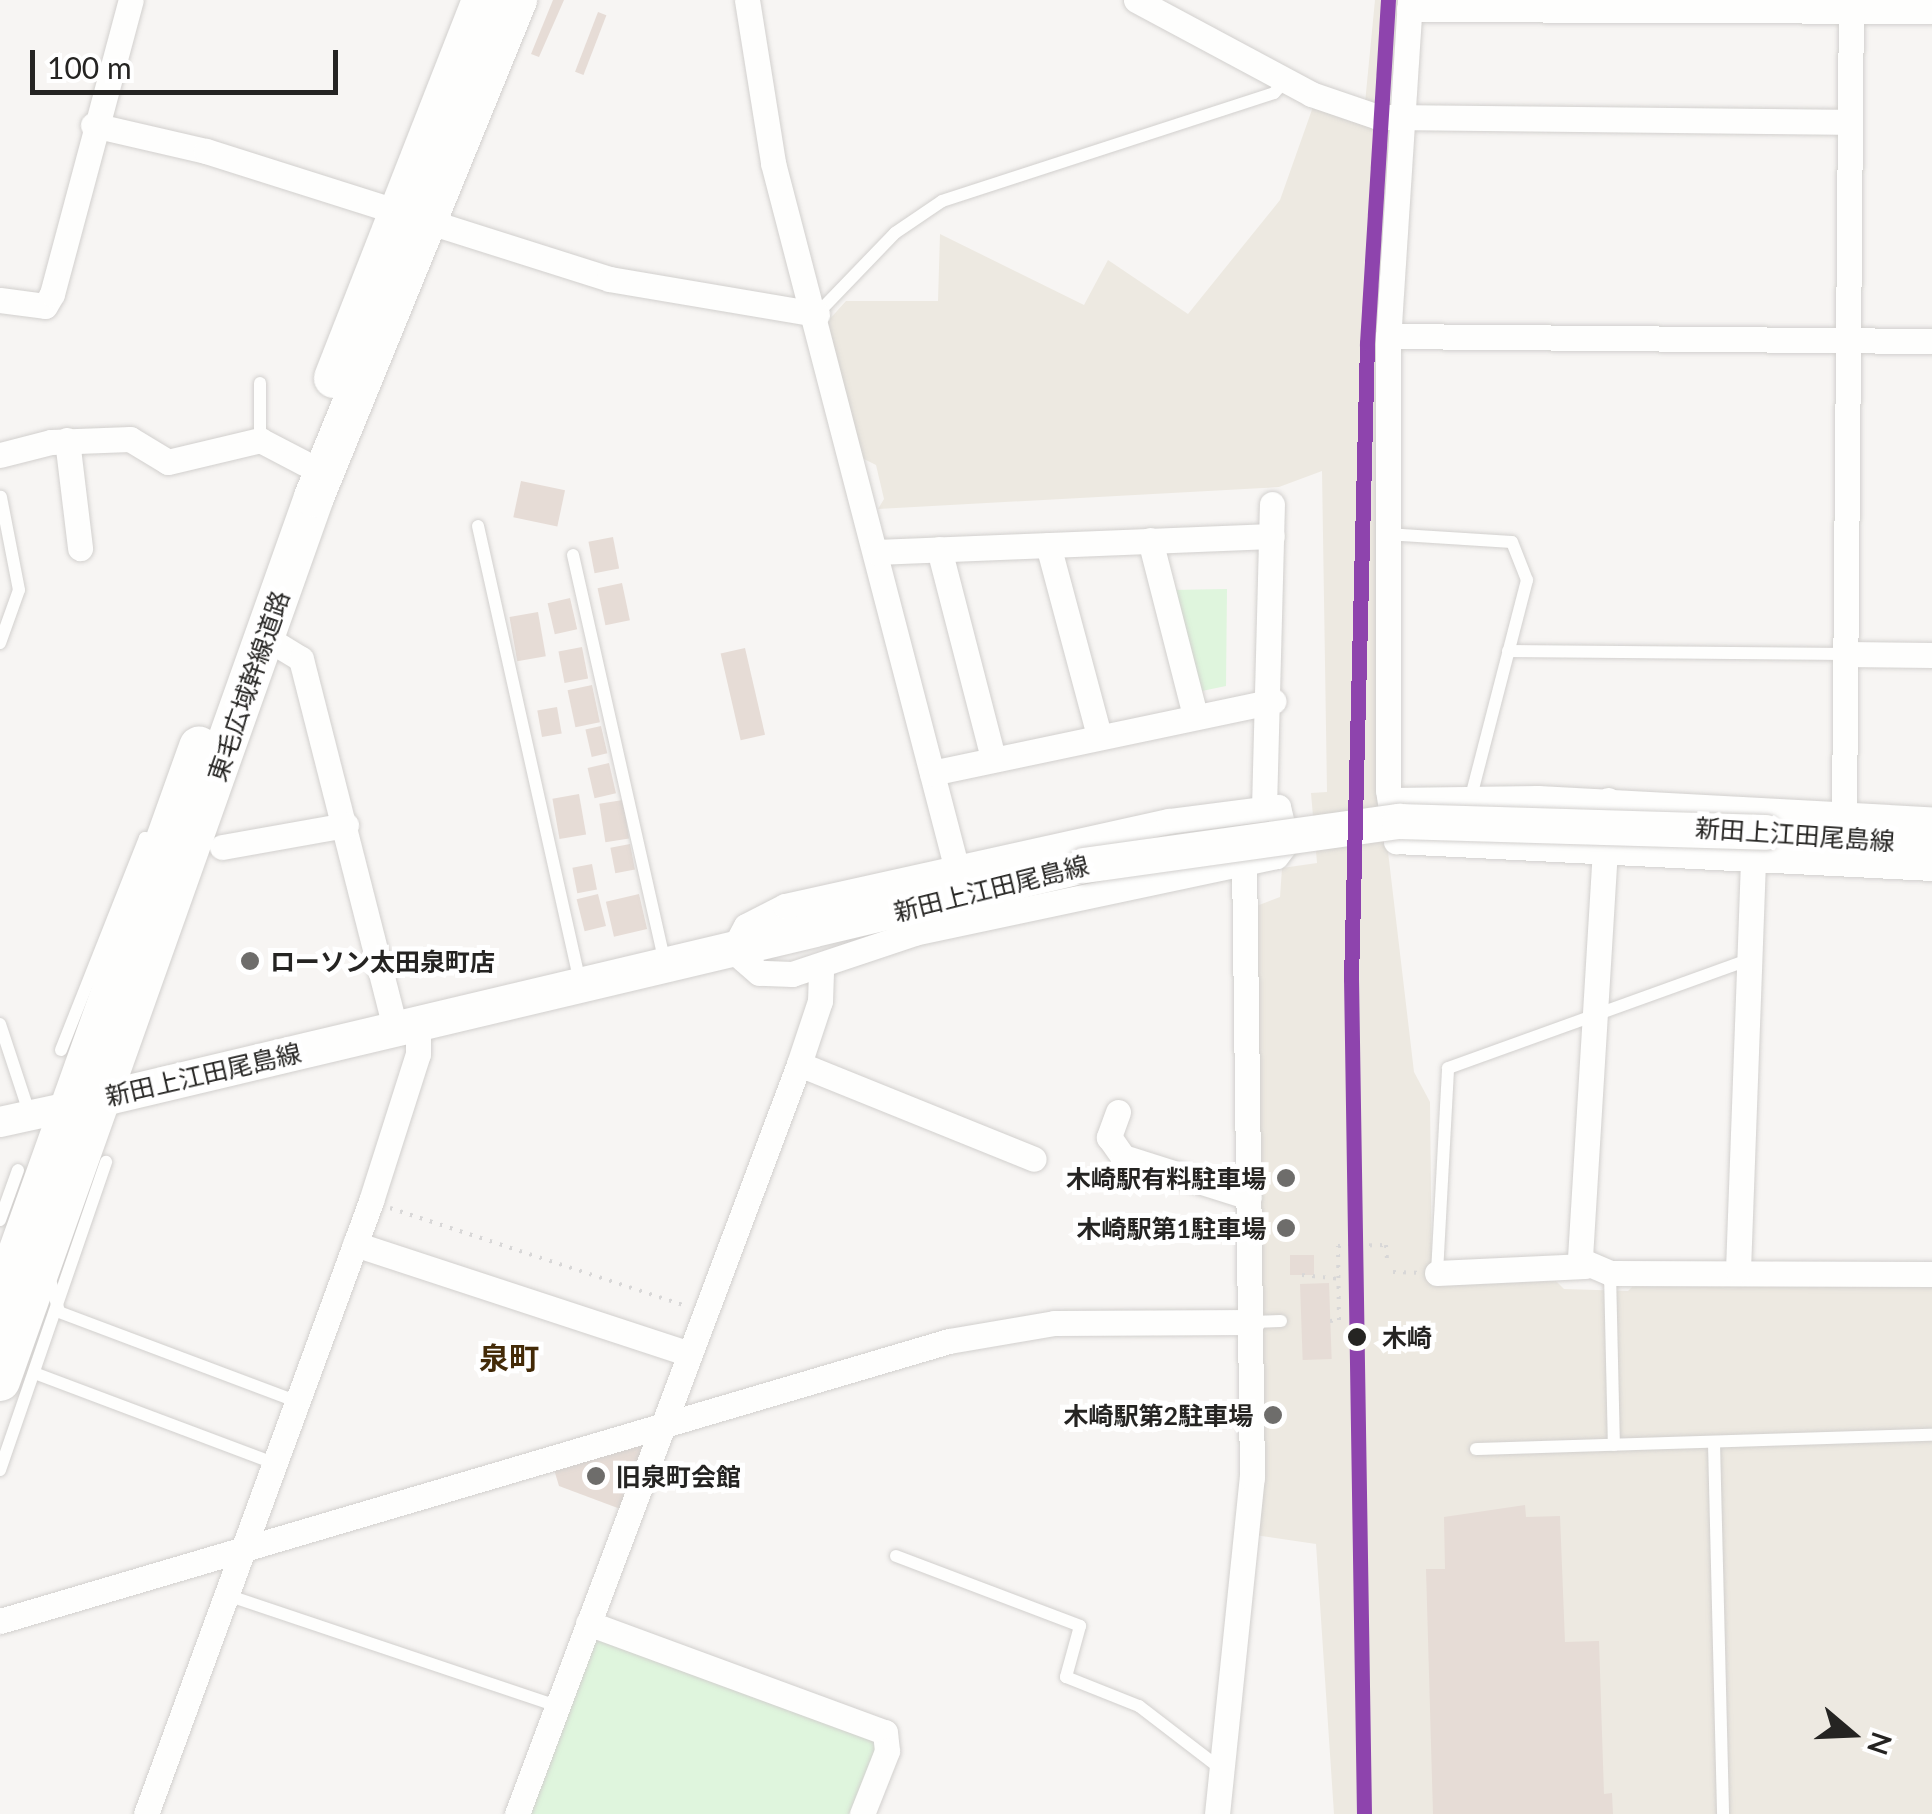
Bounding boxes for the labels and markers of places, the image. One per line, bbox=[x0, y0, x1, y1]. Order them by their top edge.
place label: ローソン太田泉町店 bbox=[270, 946, 495, 976]
marker: ローソン太田泉町店 bbox=[239, 950, 261, 972]
place label: 木崎駅有料駐車場 bbox=[1066, 1163, 1266, 1193]
marker: 木崎駅有料駐車場 bbox=[1275, 1167, 1297, 1189]
place label: 木崎駅第1駐車場 bbox=[1077, 1213, 1266, 1243]
marker: 木崎駅第1駐車場 bbox=[1275, 1217, 1297, 1239]
marker: 木崎 bbox=[1341, 1321, 1373, 1353]
place label: 木崎 bbox=[1382, 1322, 1432, 1352]
place label: 木崎駅第2駐車場 bbox=[1064, 1400, 1253, 1430]
marker: 木崎駅第2駐車場 bbox=[1262, 1404, 1284, 1426]
place label: 旧泉町会館 bbox=[616, 1461, 741, 1491]
marker: 旧泉町会館 bbox=[585, 1465, 607, 1487]

